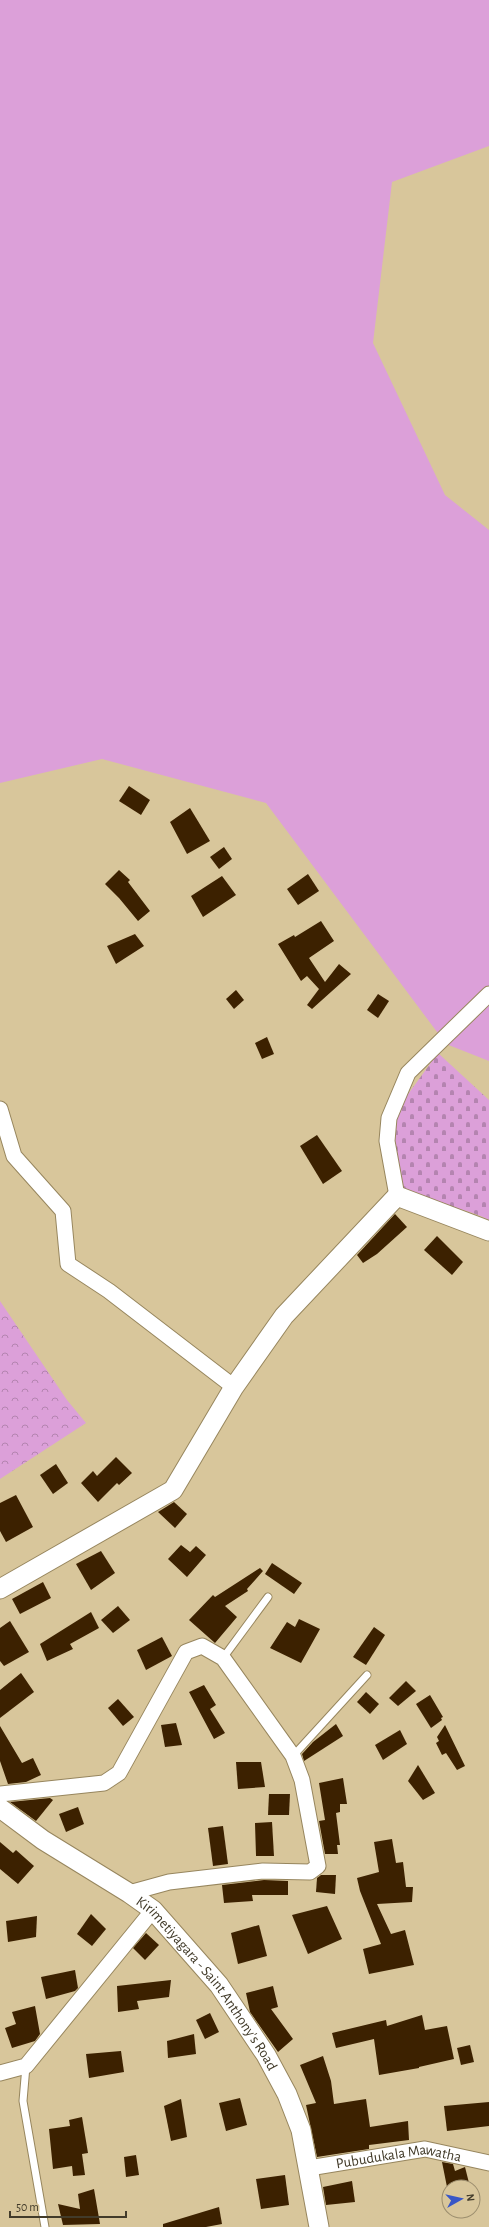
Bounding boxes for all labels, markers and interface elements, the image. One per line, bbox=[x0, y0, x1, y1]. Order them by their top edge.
street label: Kirimetiyagara - Saint Anthony's Road bbox=[133, 1894, 280, 2073]
street label: Pubudukala Mawatha bbox=[335, 2142, 463, 2171]
north arrow bbox=[441, 2179, 481, 2219]
scale bar bbox=[10, 2193, 126, 2219]
text: N bbox=[464, 2193, 476, 2202]
text: 50 m bbox=[16, 2201, 39, 2213]

